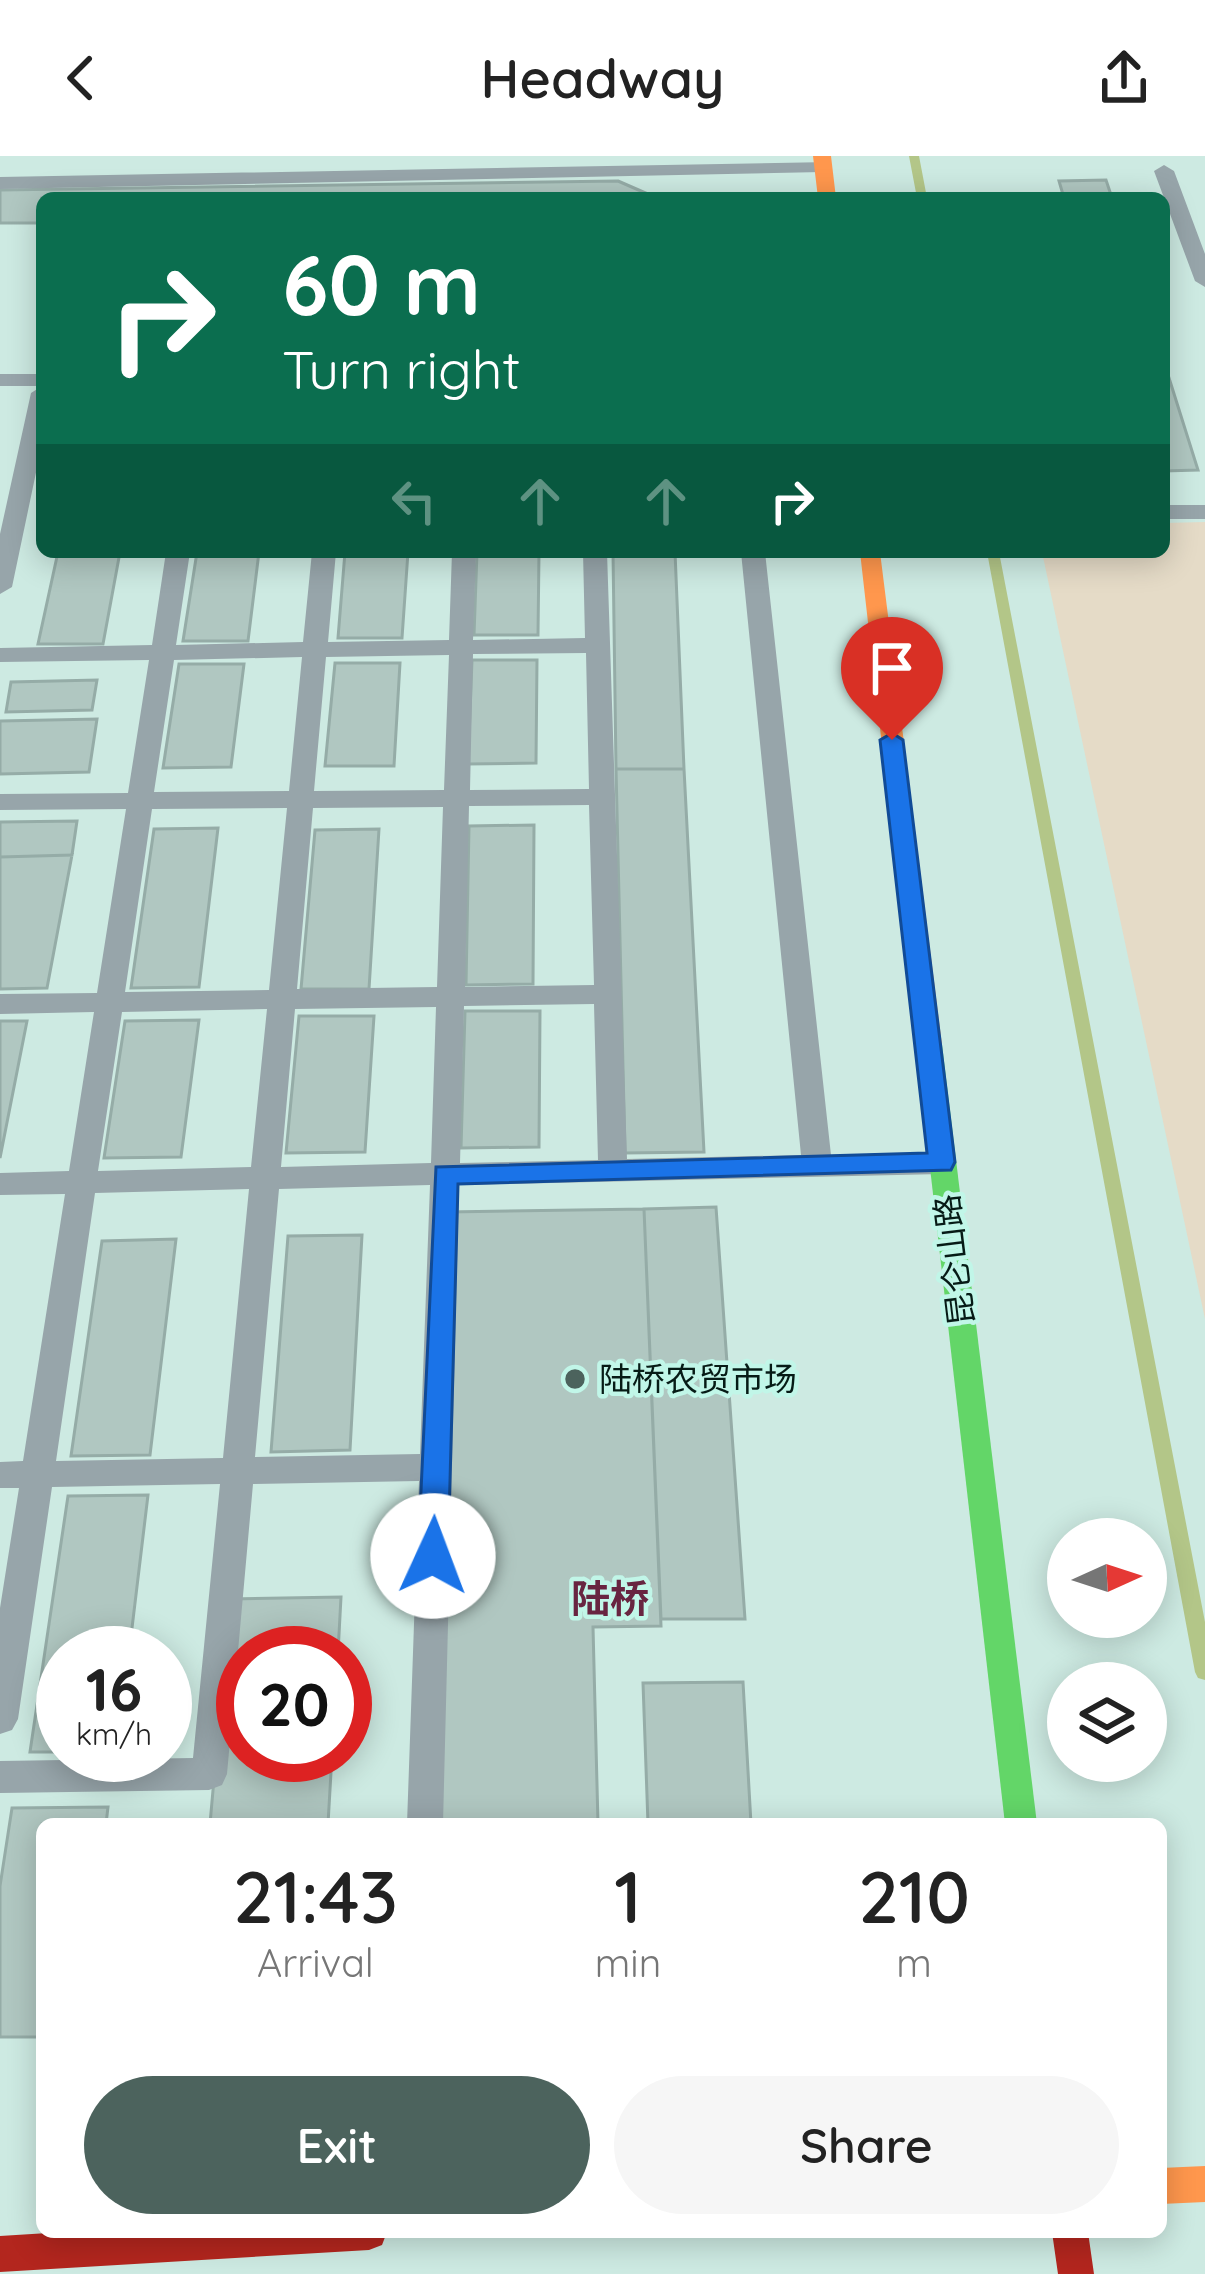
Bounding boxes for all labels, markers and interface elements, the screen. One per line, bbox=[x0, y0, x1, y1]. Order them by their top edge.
text: Headway bbox=[481, 44, 724, 112]
icon: back bbox=[48, 45, 114, 111]
icon: share bbox=[1091, 45, 1157, 111]
text: 60 m bbox=[282, 231, 481, 336]
icon: right bbox=[84, 240, 240, 396]
text: Turn right bbox=[282, 335, 521, 403]
icon: left bbox=[381, 468, 447, 534]
icon: ahead bbox=[507, 468, 573, 534]
icon: ahead bbox=[633, 468, 699, 534]
icon: right bbox=[759, 468, 825, 534]
pin bbox=[841, 617, 943, 740]
icon: arrive bbox=[859, 635, 925, 701]
street label: 昆仑山路 bbox=[925, 1192, 982, 1328]
place label: 陆桥农贸市场 bbox=[599, 1358, 797, 1399]
marker: 陆桥农贸市场 bbox=[562, 1366, 588, 1392]
position arrow bbox=[370, 1493, 496, 1619]
north arrow bbox=[1047, 1518, 1167, 1638]
map controls bbox=[1047, 1518, 1167, 1782]
district label: 陆桥 bbox=[571, 1574, 649, 1623]
speed limit sign: 20 bbox=[216, 1626, 372, 1782]
text: 16 bbox=[86, 1651, 142, 1726]
button: layers bbox=[1047, 1662, 1167, 1782]
text: km/h bbox=[76, 1715, 152, 1753]
text: 21:43 bbox=[233, 1851, 398, 1941]
text: 1 bbox=[614, 1851, 642, 1941]
text: 210 bbox=[858, 1851, 970, 1941]
text: Arrival bbox=[257, 1938, 374, 1987]
text: min bbox=[595, 1938, 661, 1987]
text: m bbox=[896, 1938, 932, 1987]
button: Exit bbox=[84, 2076, 590, 2214]
button: Share bbox=[614, 2076, 1119, 2214]

